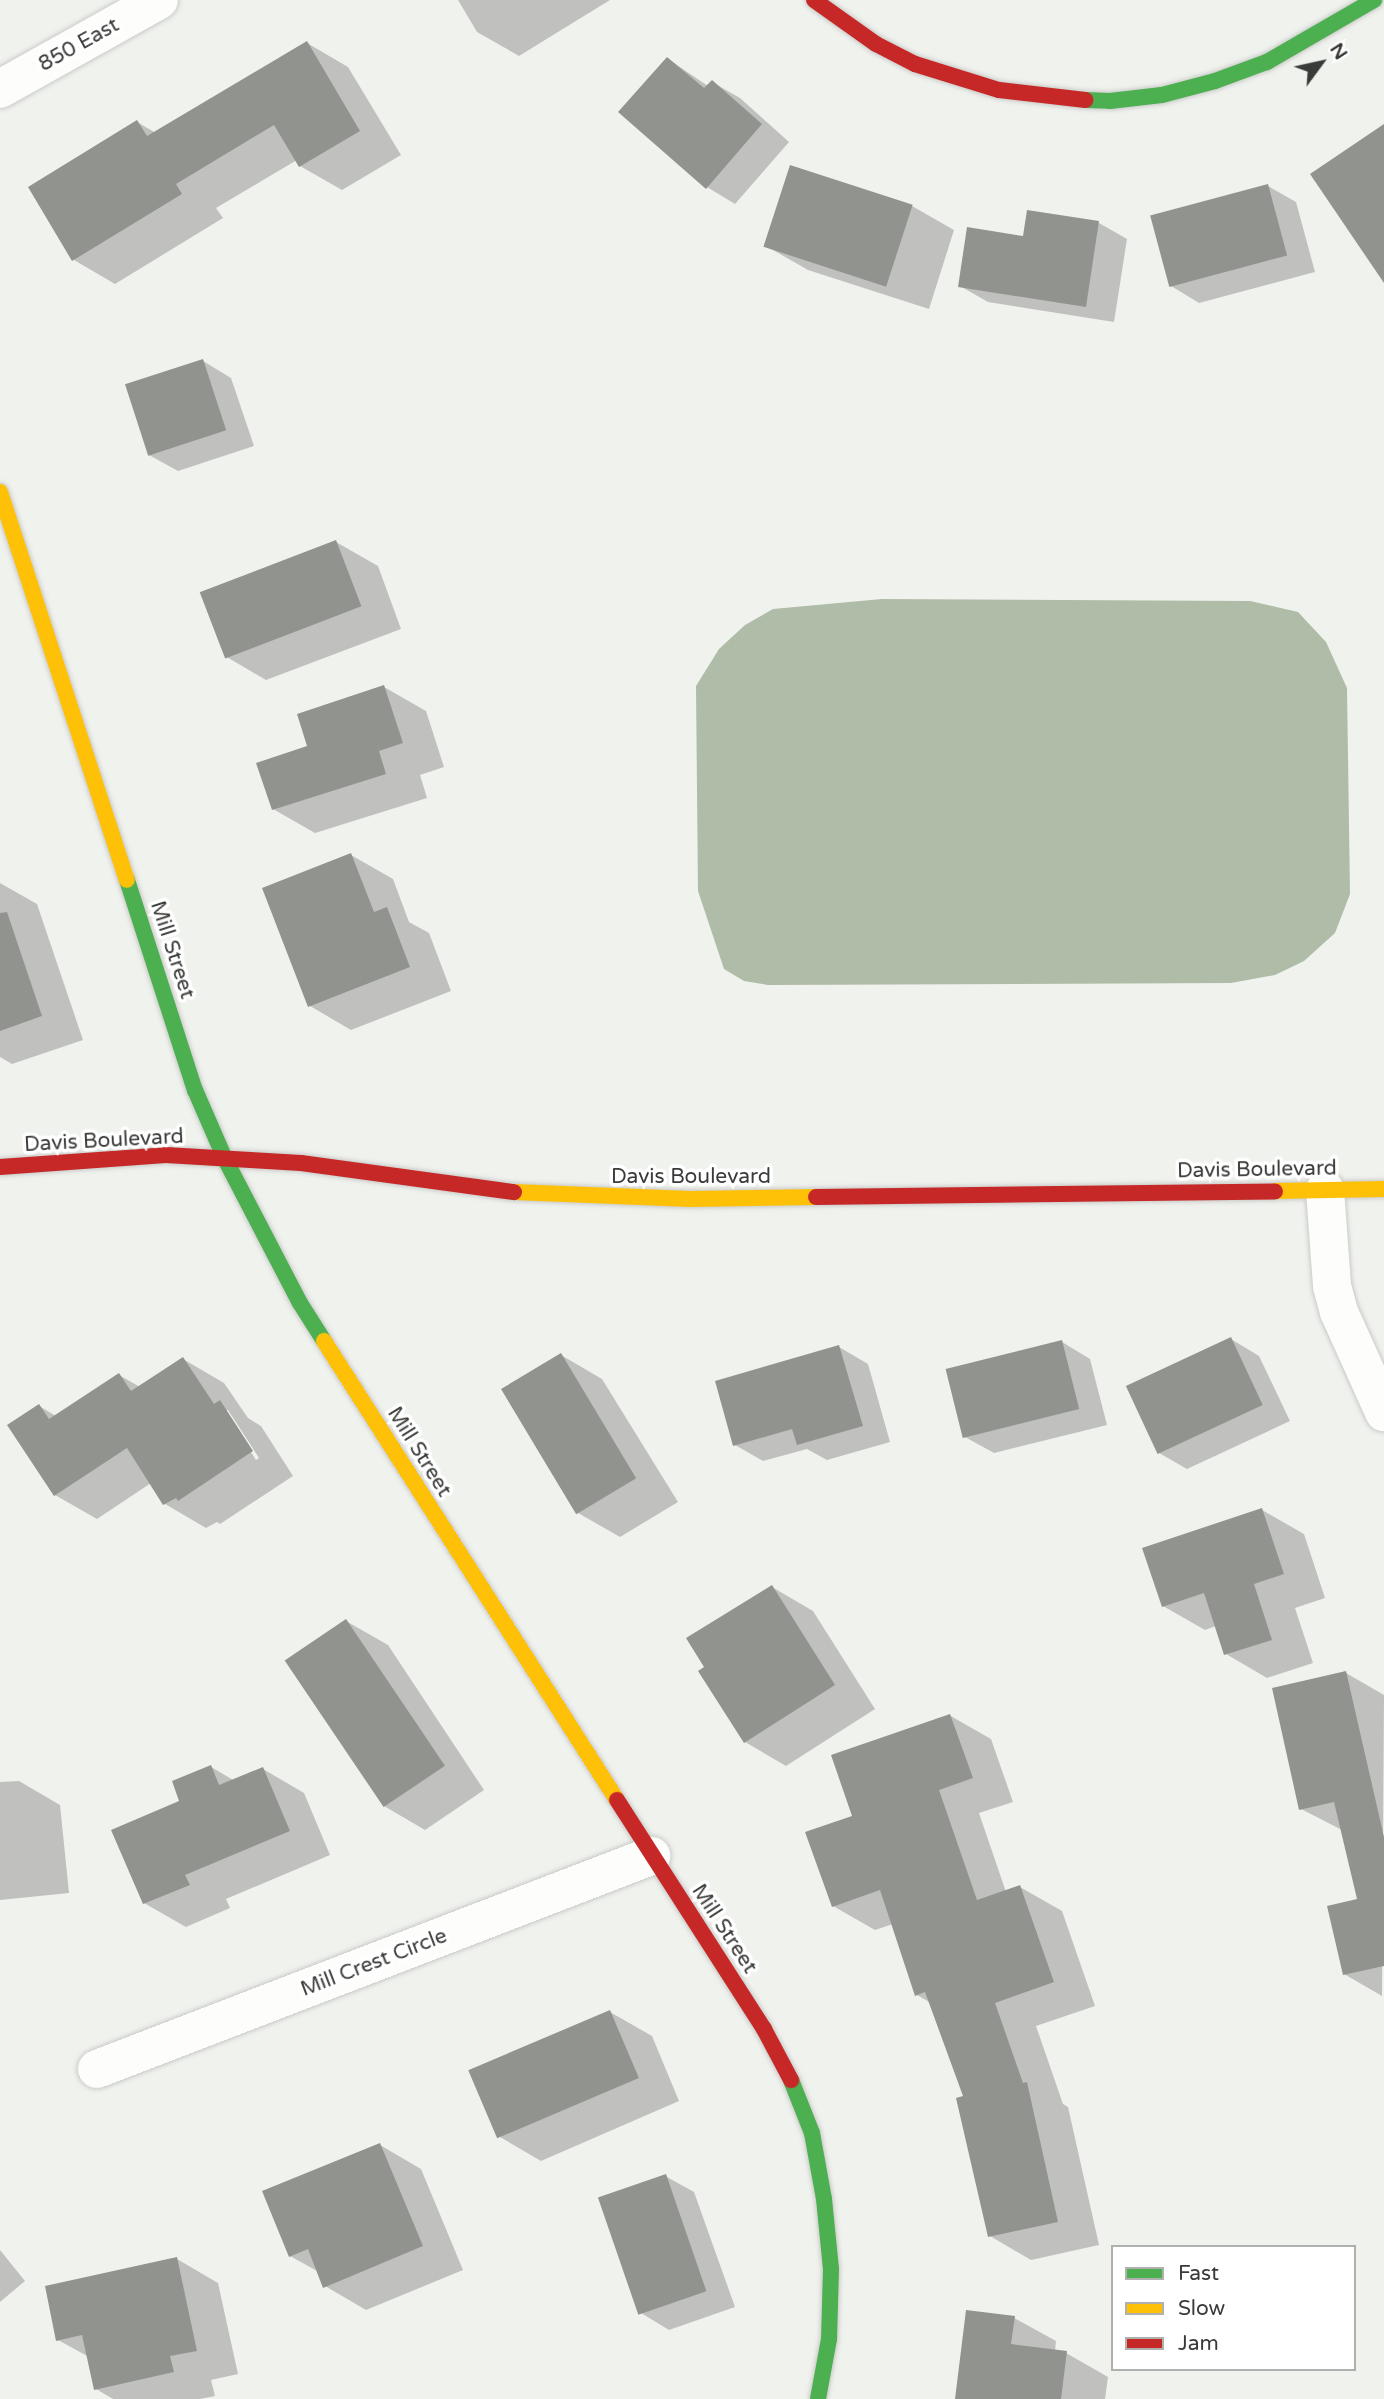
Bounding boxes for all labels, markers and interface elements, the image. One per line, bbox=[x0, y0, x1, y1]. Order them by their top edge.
street label: 850 East bbox=[34, 13, 124, 77]
north arrow bbox=[1286, 28, 1356, 98]
text: N bbox=[1325, 39, 1352, 64]
street label: Mill Street bbox=[144, 898, 200, 1002]
street label: Davis Boulevard bbox=[24, 1124, 184, 1158]
street label: Davis Boulevard bbox=[1177, 1156, 1337, 1184]
street label: Davis Boulevard bbox=[611, 1164, 771, 1190]
street label: Mill Street bbox=[381, 1402, 457, 1502]
street label: Mill Street bbox=[686, 1880, 762, 1978]
street label: Mill Crest Circle bbox=[297, 1924, 451, 2002]
legend bbox=[1111, 2245, 1356, 2371]
text: Fast bbox=[1178, 2261, 1219, 2286]
text: Slow bbox=[1178, 2296, 1225, 2321]
text: Jam bbox=[1178, 2331, 1219, 2356]

